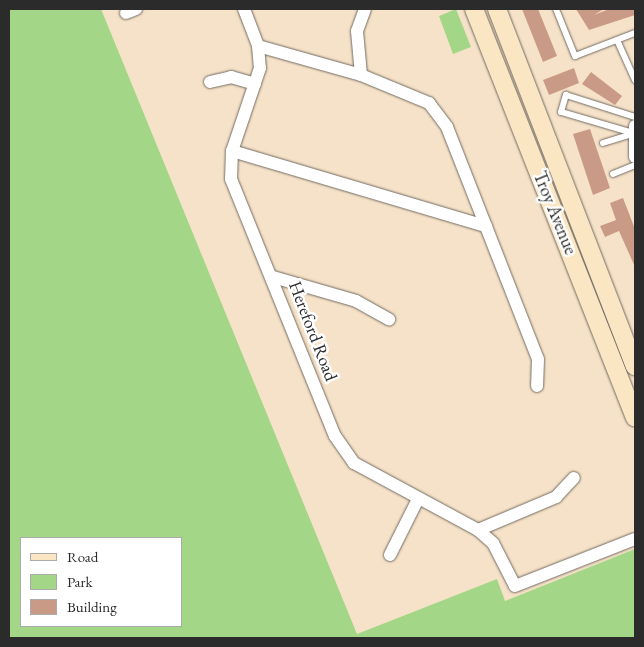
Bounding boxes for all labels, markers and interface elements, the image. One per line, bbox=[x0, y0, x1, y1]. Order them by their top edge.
street label: Troy Avenue bbox=[529, 168, 581, 258]
street label: Hereford Road bbox=[284, 278, 342, 384]
legend bbox=[20, 537, 182, 627]
text: Road bbox=[67, 547, 98, 566]
text: Park bbox=[67, 572, 93, 591]
text: Building bbox=[67, 597, 117, 616]

